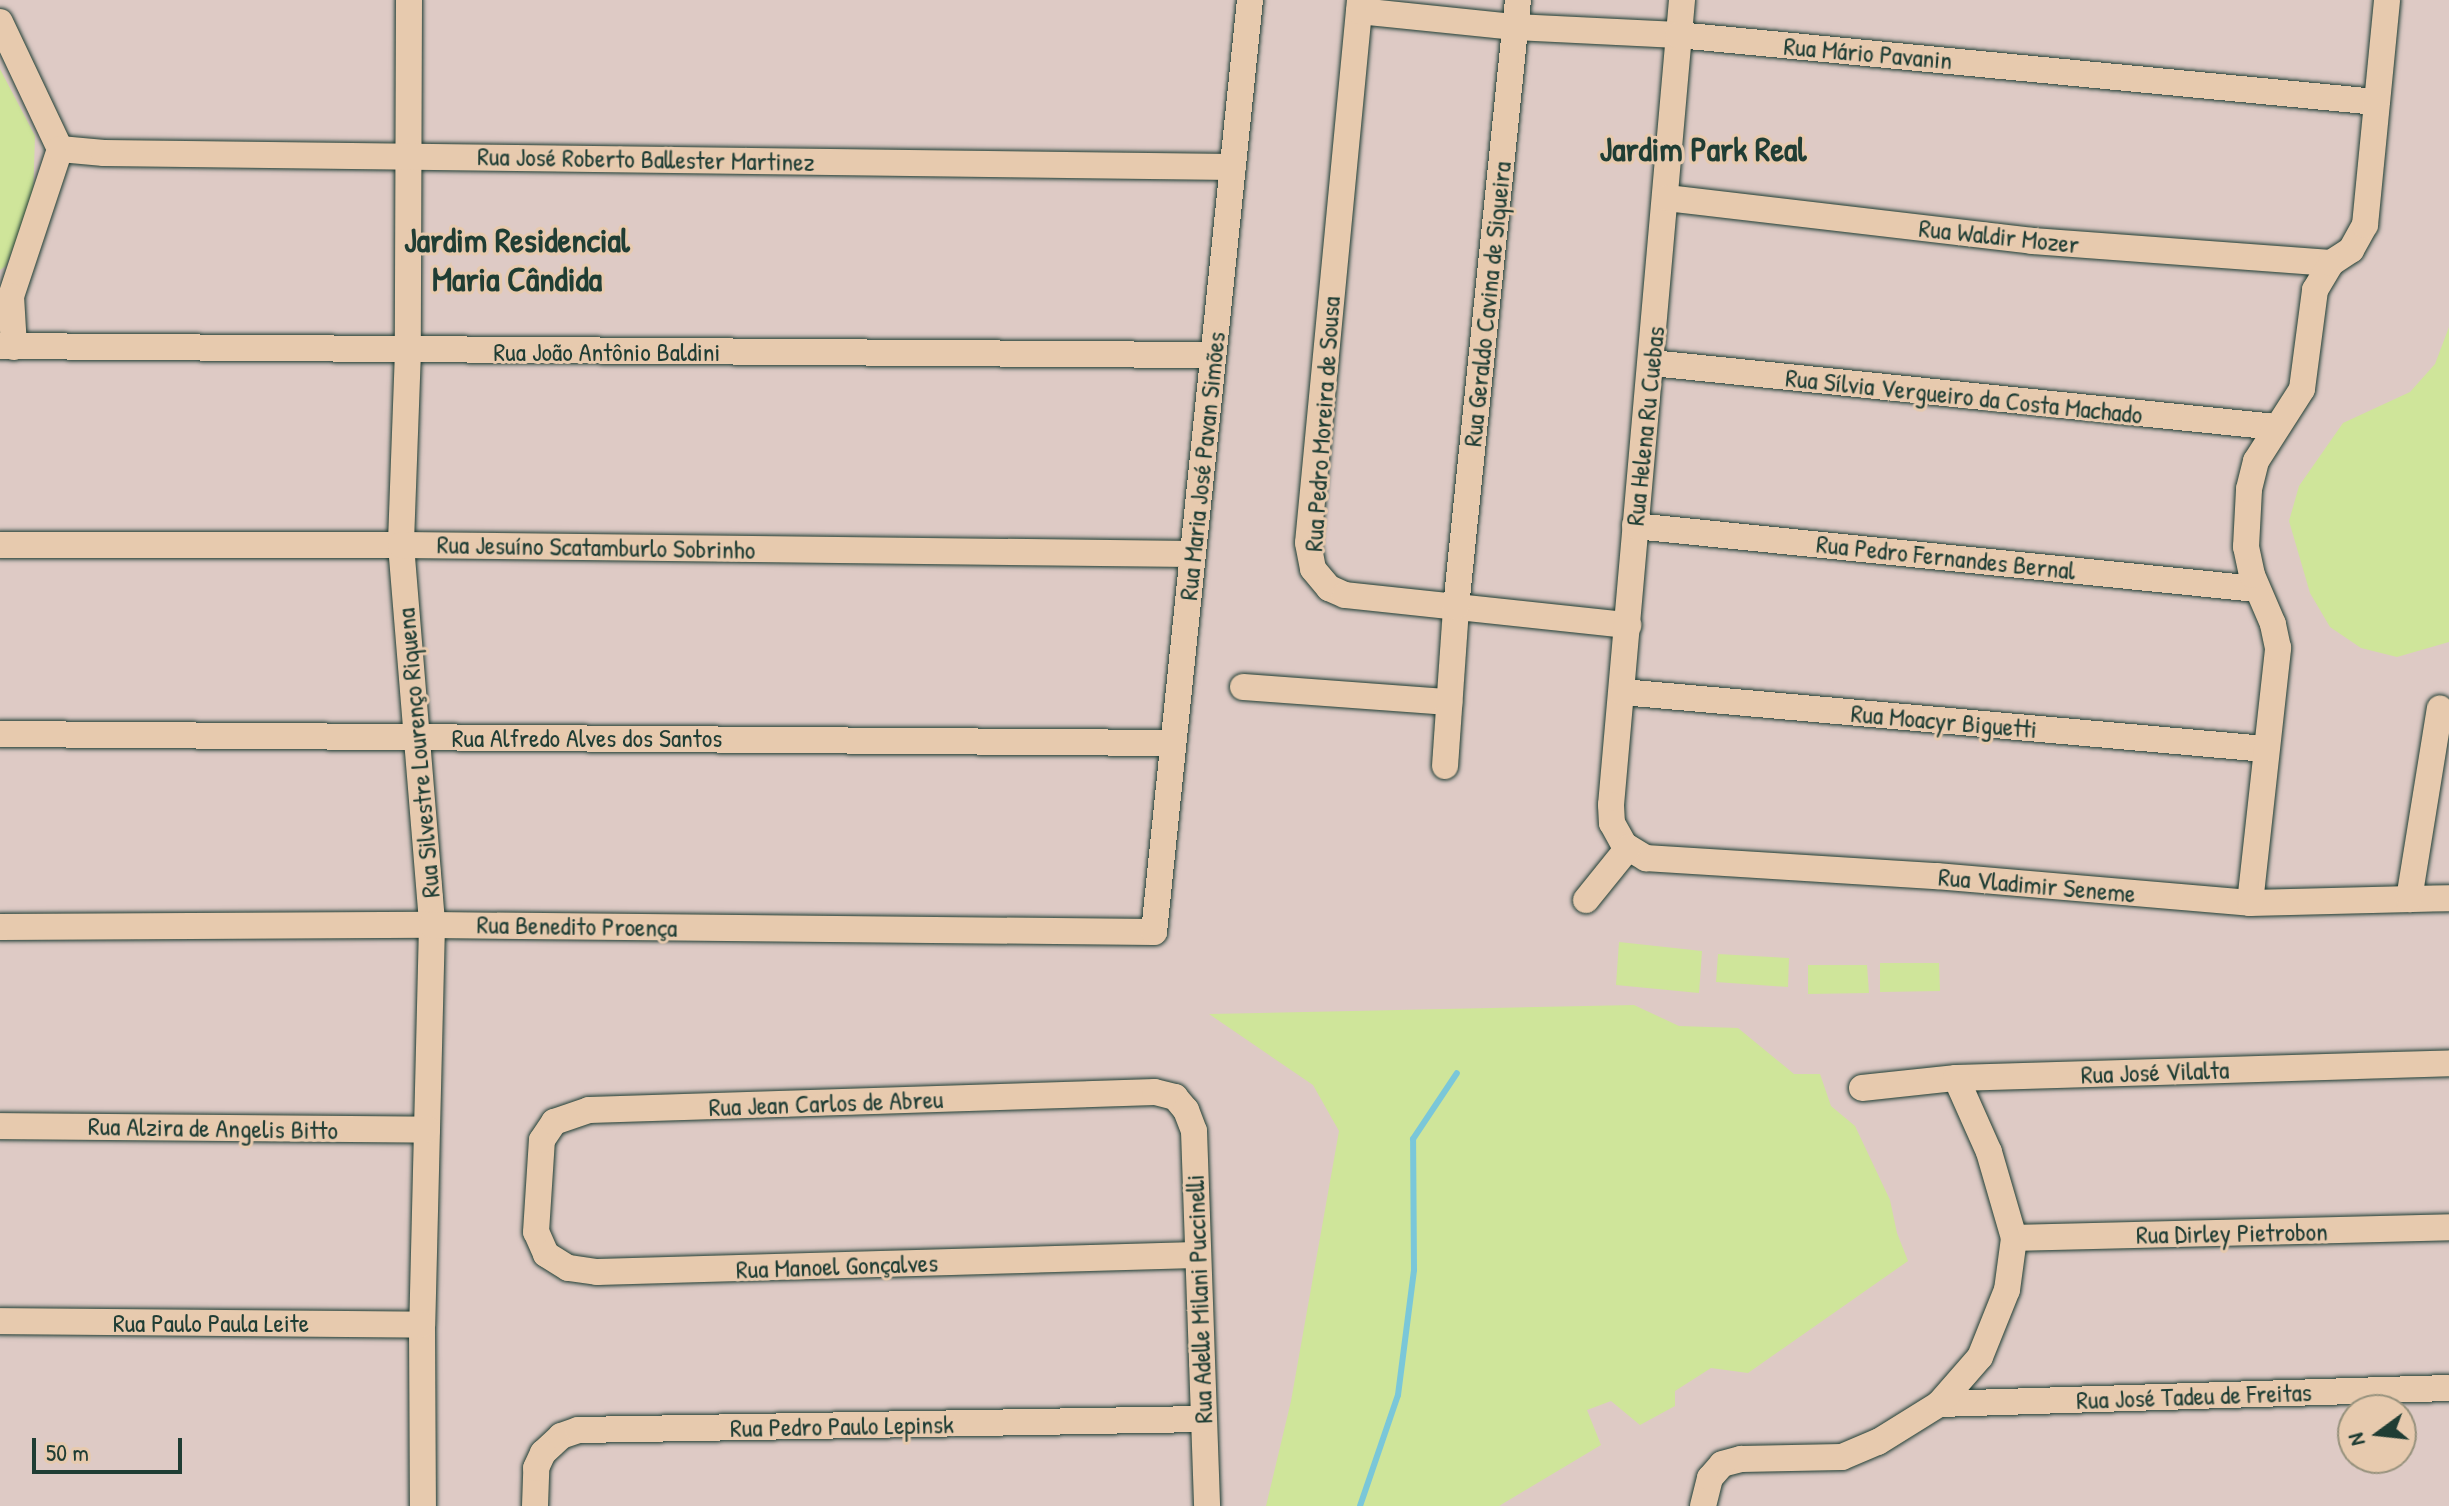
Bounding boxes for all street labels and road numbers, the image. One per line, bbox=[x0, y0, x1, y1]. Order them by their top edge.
street label: Rua Mário Pavanin bbox=[1782, 30, 1954, 76]
street label: Rua José Roberto Ballester Martinez bbox=[477, 140, 815, 178]
street label: Rua Geraldo Cavina de Siqueira bbox=[1457, 160, 1517, 448]
street label: Rua Waldir Mozer bbox=[1917, 212, 2081, 260]
street label: Rua Pedro Moreira de Sousa bbox=[1298, 295, 1346, 553]
street label: Rua Helena Ru Cuebas bbox=[1619, 325, 1671, 527]
street label: Rua Maria José Pavan Simões bbox=[1172, 330, 1232, 602]
street label: Rua João Antônio Baldini bbox=[494, 336, 720, 368]
street label: Rua Sílvia Vergueiro da Costa Machado bbox=[1784, 362, 2144, 430]
street label: Rua Pedro Fernandes Bernal bbox=[1815, 528, 2077, 586]
street label: Rua Jesuíno Scatamburlo Sobrinho bbox=[437, 529, 755, 565]
street label: Rua Silvestre Lourenço Riquena bbox=[390, 607, 446, 899]
street label: Rua Moacyr Biguetti bbox=[1850, 697, 2038, 745]
street label: Rua Alfredo Alves dos Santos bbox=[452, 722, 722, 754]
street label: Rua Vladimir Seneme bbox=[1937, 861, 2137, 909]
street label: Rua Benedito Proença bbox=[476, 909, 678, 943]
street label: Rua José Vilalta bbox=[2080, 1054, 2230, 1090]
street label: Rua Jean Carlos de Abreu bbox=[708, 1083, 944, 1123]
street label: Rua Alzira de Angelis Bitto bbox=[88, 1110, 338, 1146]
street label: Rua Adelle Milani Puccinelli bbox=[1179, 1174, 1219, 1424]
street label: Rua Dirley Pietrobon bbox=[2136, 1216, 2328, 1250]
street label: Rua Manoel Gonçalves bbox=[735, 1247, 939, 1285]
street label: Rua Paulo Paula Leite bbox=[113, 1307, 309, 1339]
street label: Rua José Tadeu de Freitas bbox=[2076, 1376, 2312, 1416]
street label: Rua Pedro Paulo Lepinsk bbox=[730, 1408, 954, 1444]

